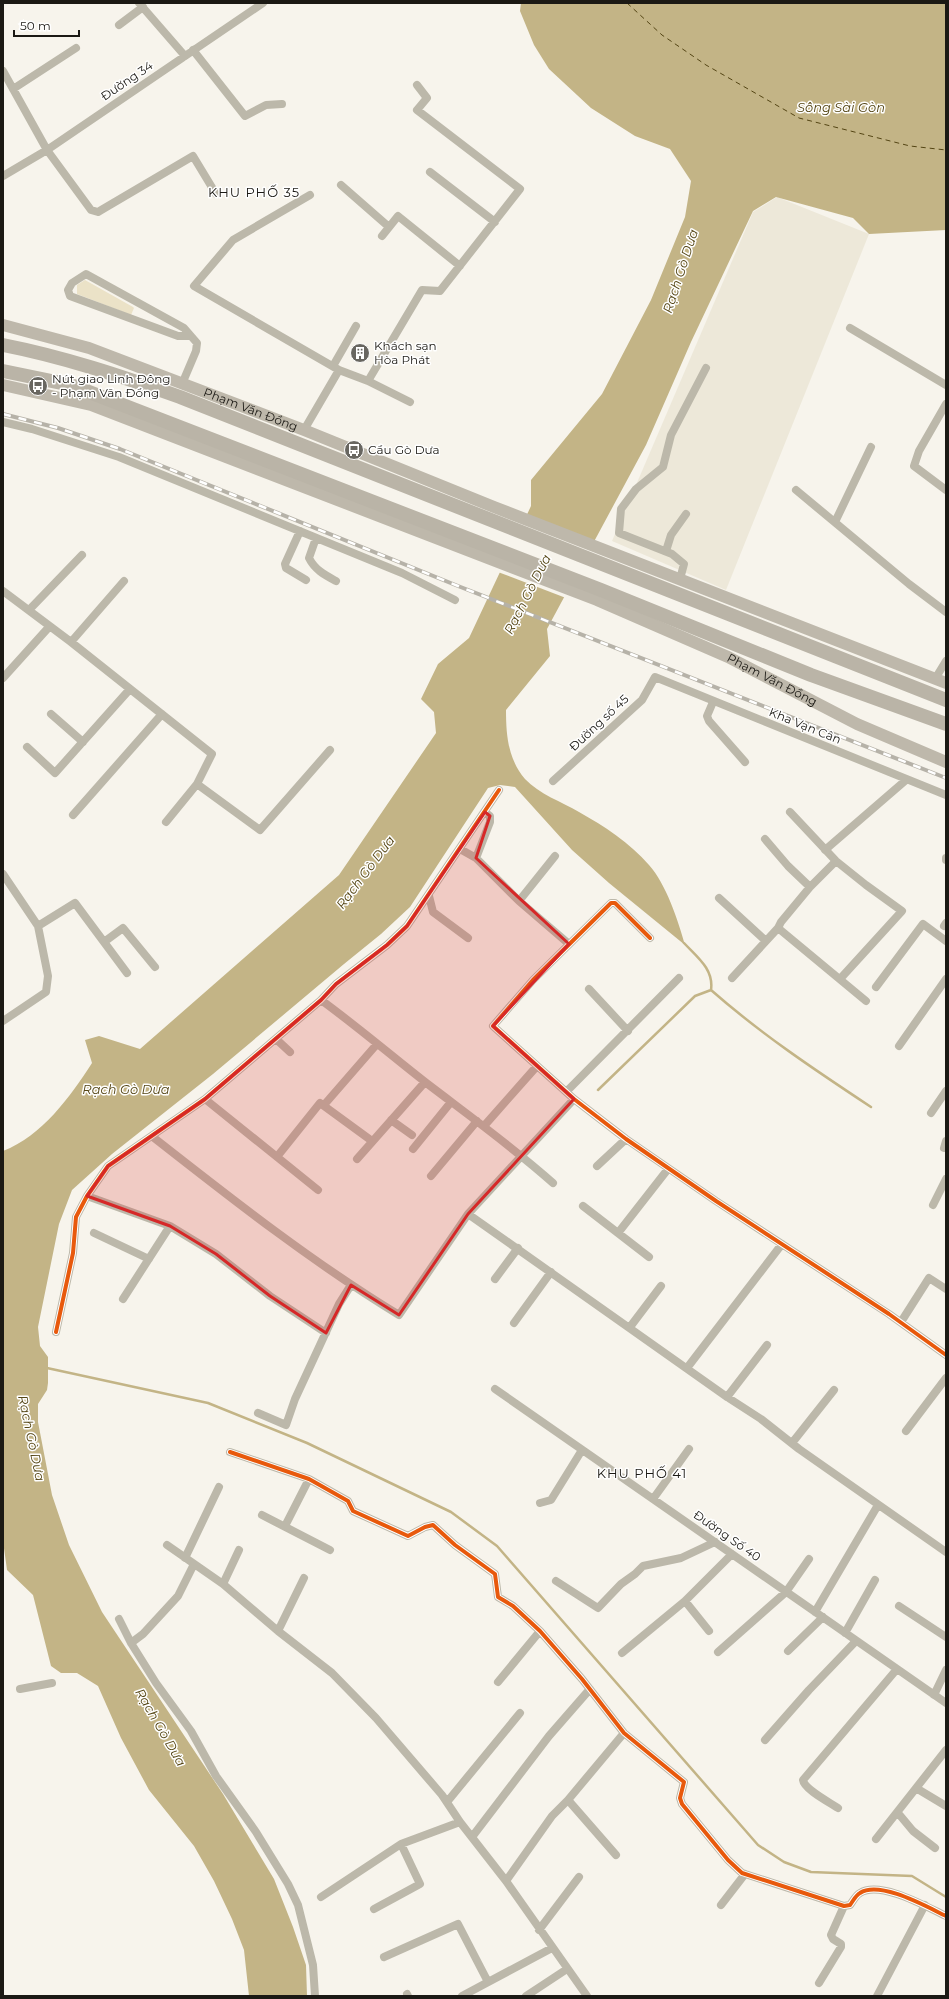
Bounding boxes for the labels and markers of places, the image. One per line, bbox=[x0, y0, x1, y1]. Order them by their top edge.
place label: Khách sạn Hòa Phát bbox=[374, 338, 437, 367]
building icon: Khách sạn Hòa Phát bbox=[349, 342, 371, 364]
place label: Nút giao Linh Đông - Phạm Văn Đồng bbox=[52, 371, 171, 400]
bus stop icon: Nút giao Linh Đông - Phạm Văn Đồng bbox=[27, 375, 49, 397]
bus stop icon: Cầu Gò Dưa bbox=[343, 439, 365, 461]
place label: Cầu Gò Dưa bbox=[368, 442, 440, 457]

